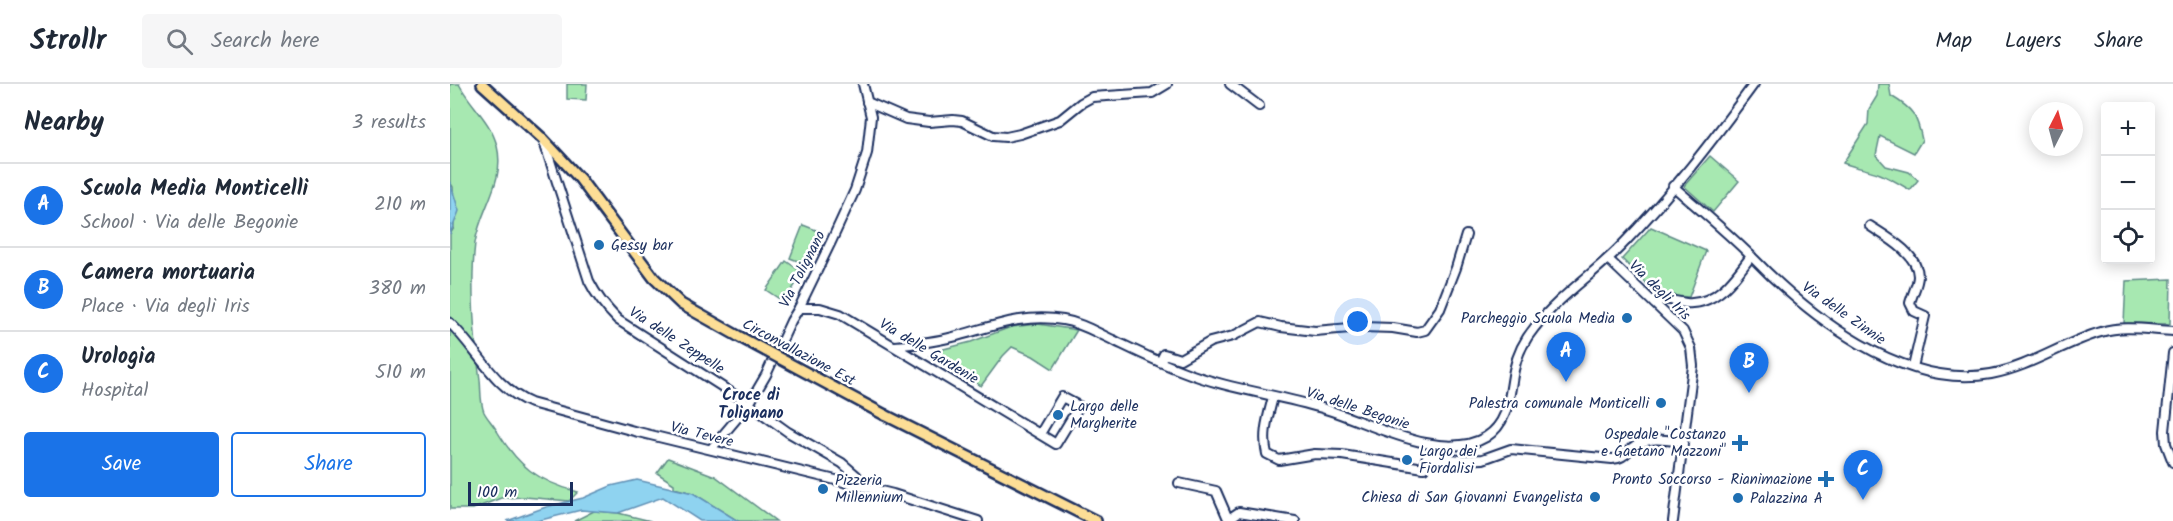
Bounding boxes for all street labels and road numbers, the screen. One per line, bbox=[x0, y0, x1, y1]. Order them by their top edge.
street label: Via Tolignano bbox=[773, 227, 833, 312]
street label: Via degli Iris bbox=[1623, 255, 1696, 327]
street label: Via delle Zinnie bbox=[1796, 276, 1891, 352]
street label: Via delle Zeppelle bbox=[624, 301, 729, 381]
street label: Circonvallazione Est bbox=[738, 313, 860, 393]
street label: Via delle Gardenie bbox=[874, 313, 983, 391]
street label: Via delle Begonie bbox=[1303, 381, 1413, 437]
street label: Via Tevere bbox=[668, 416, 736, 454]

